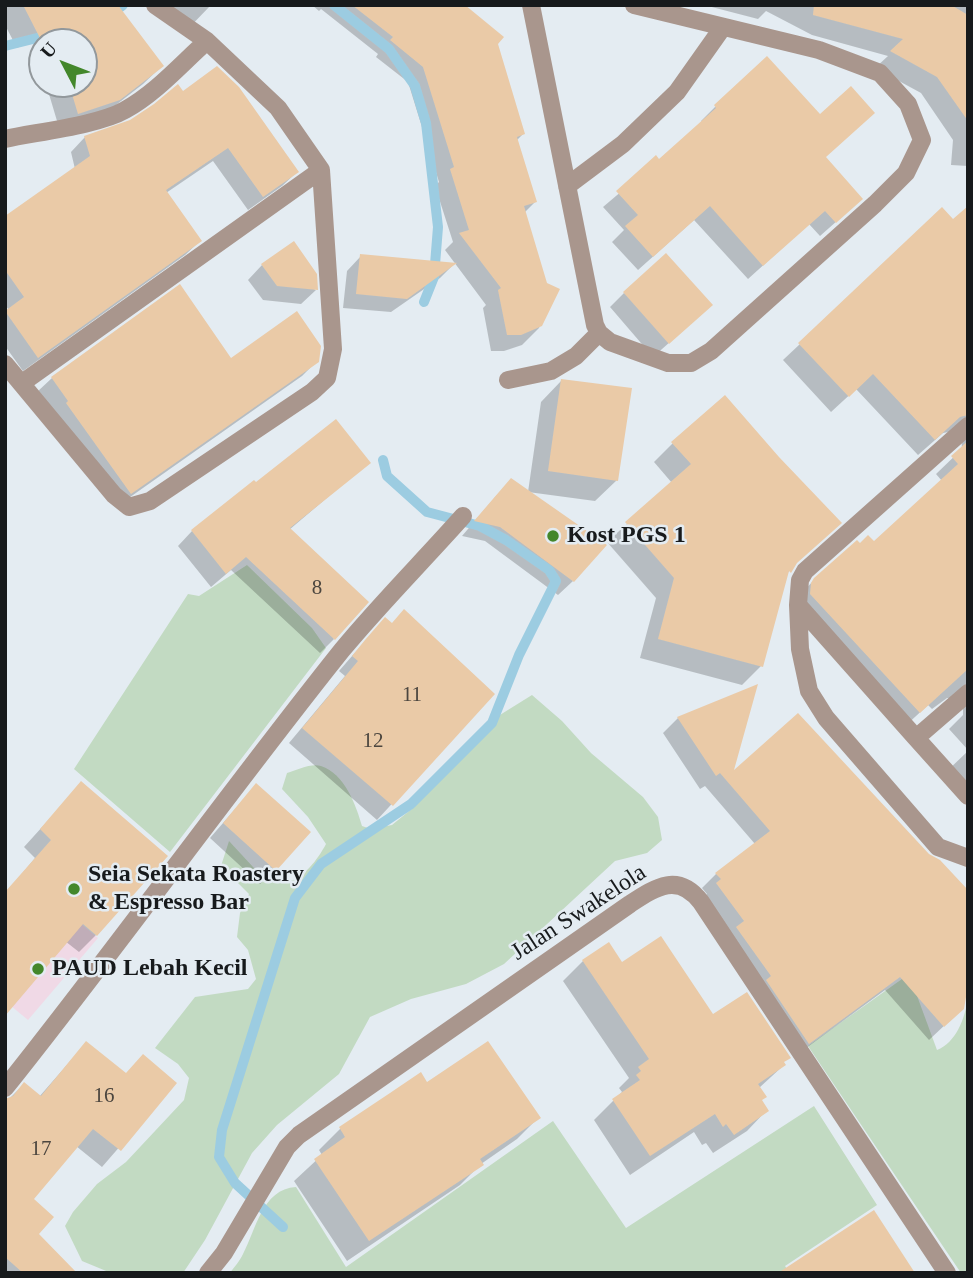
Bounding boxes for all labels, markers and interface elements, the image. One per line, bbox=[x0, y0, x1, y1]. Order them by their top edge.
north arrow bbox=[28, 28, 98, 98]
text: U bbox=[36, 38, 61, 62]
place label: Kost PGS 1 bbox=[567, 522, 686, 550]
marker: Kost PGS 1 bbox=[545, 528, 561, 544]
house number: 8 bbox=[312, 575, 322, 601]
house number: 11 bbox=[402, 682, 422, 708]
house number: 12 bbox=[362, 728, 384, 754]
street label: Jalan Swakelola bbox=[506, 859, 652, 967]
place label: Seia Sekata Roastery & Espresso Bar bbox=[88, 861, 304, 917]
marker: Seia Sekata Roastery & Espresso Bar bbox=[66, 881, 82, 897]
place label: PAUD Lebah Kecil bbox=[52, 955, 248, 983]
marker: PAUD Lebah Kecil bbox=[30, 961, 46, 977]
house number: 16 bbox=[94, 1083, 114, 1109]
house number: 17 bbox=[30, 1136, 52, 1162]

